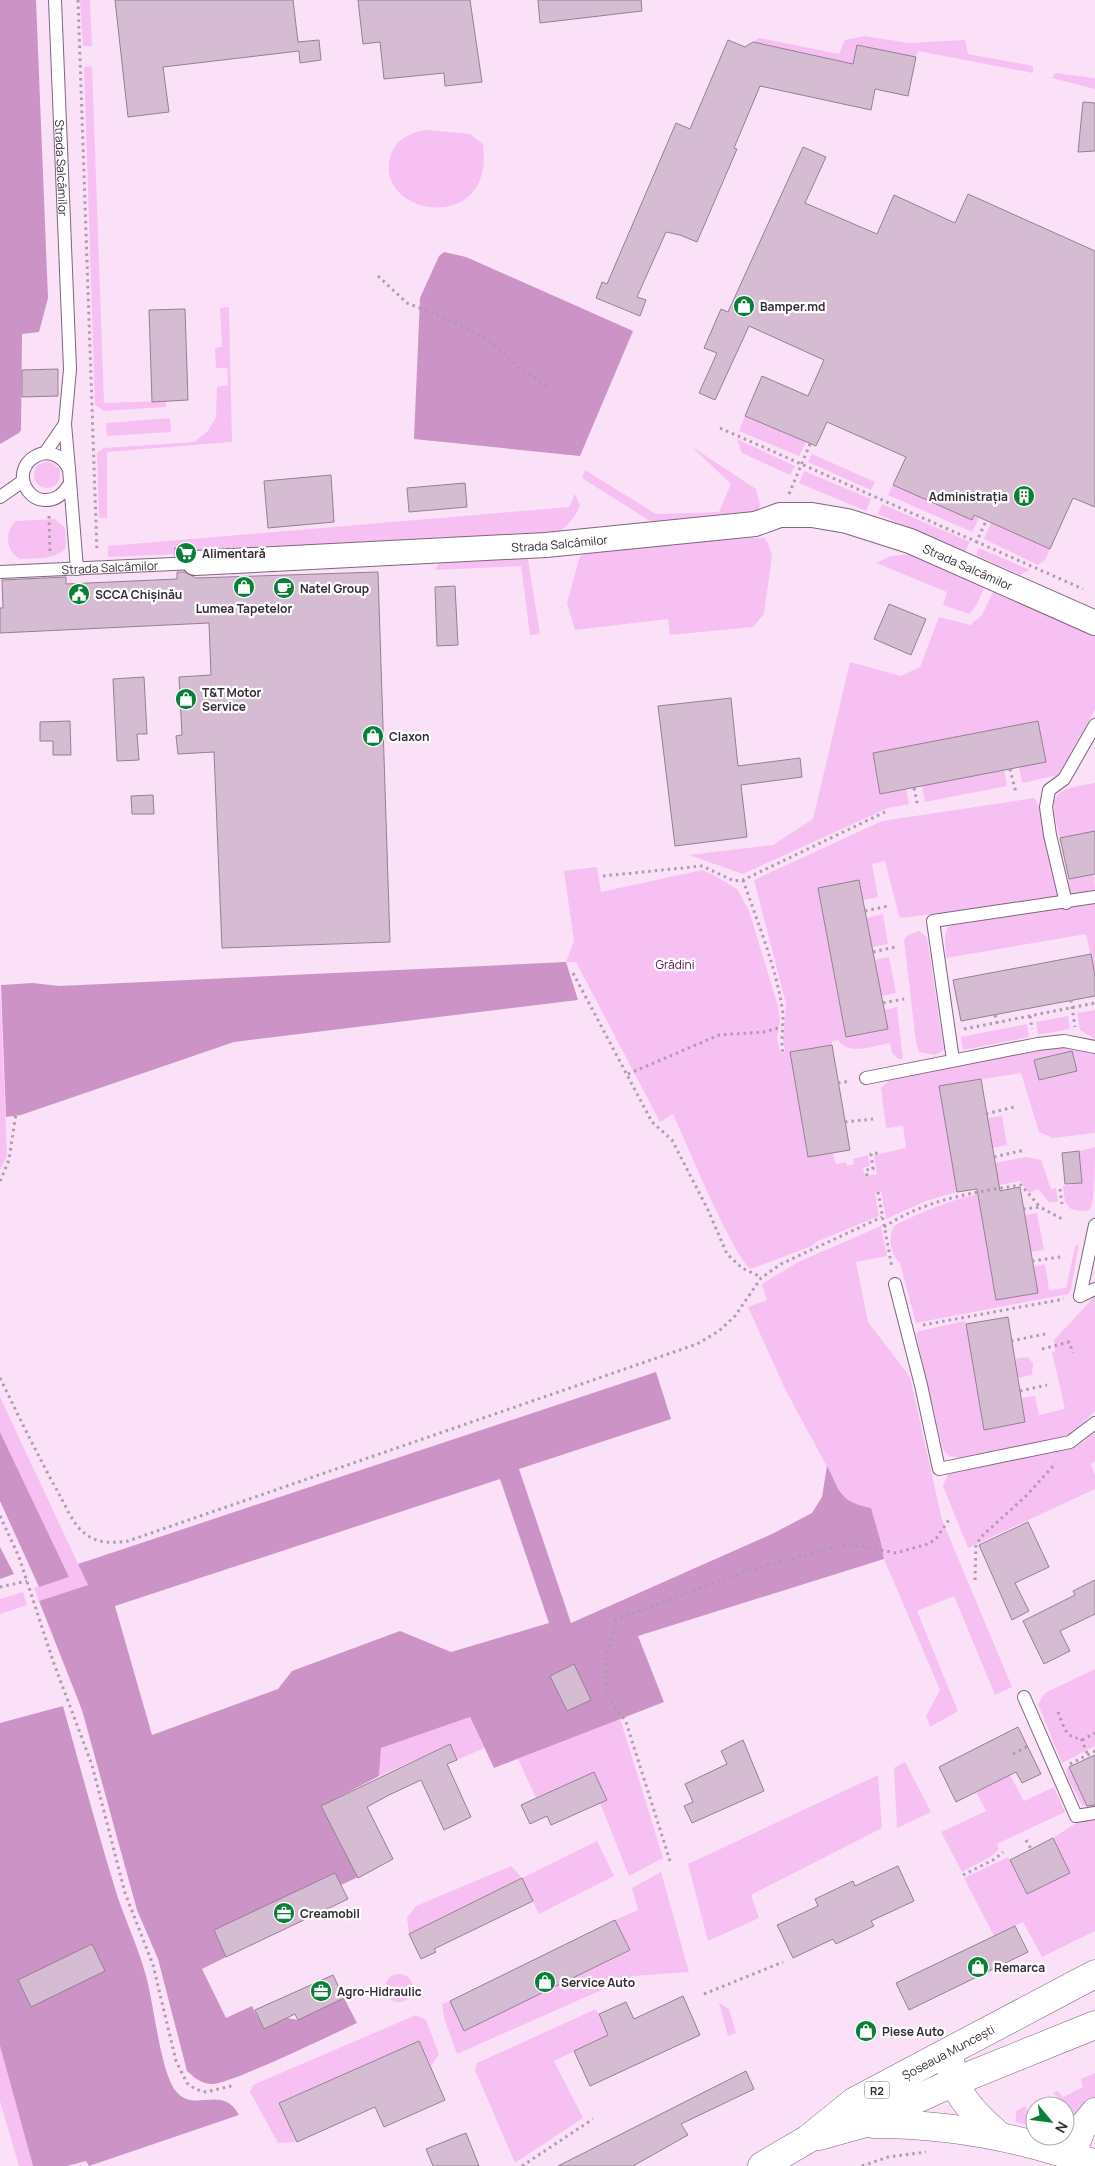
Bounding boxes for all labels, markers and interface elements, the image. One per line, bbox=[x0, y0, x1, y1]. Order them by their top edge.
street label: Strada Salcâmilor bbox=[51, 119, 72, 217]
shop icon: Bamper.md bbox=[732, 294, 756, 318]
place label: Bamper.md bbox=[760, 298, 825, 315]
building icon: Administrația bbox=[1012, 484, 1036, 508]
place label: Administrația bbox=[929, 488, 1008, 505]
street label: Strada Salcâmilor bbox=[511, 530, 609, 555]
street label: Strada Salcâmilor bbox=[920, 539, 1016, 594]
supermarket icon: Alimentară bbox=[174, 541, 198, 565]
place label: Alimentară bbox=[202, 545, 266, 562]
street label: Strada Salcâmilor bbox=[61, 556, 159, 578]
shop icon: Lumea Tapetelor bbox=[232, 575, 256, 599]
cafe icon: Natel Group bbox=[272, 576, 296, 600]
place label: Natel Group bbox=[300, 580, 369, 597]
public building icon: SCCA Chișinău bbox=[67, 582, 91, 606]
place label: SCCA Chișinău bbox=[95, 586, 182, 603]
place label: Lumea Tapetelor bbox=[196, 600, 293, 617]
place label: T&T Motor Service bbox=[202, 684, 262, 715]
shop icon: T&T Motor Service bbox=[174, 687, 198, 711]
shop icon: Claxon bbox=[361, 724, 385, 748]
place label: Claxon bbox=[389, 728, 429, 745]
park label: Grădini bbox=[655, 956, 695, 973]
office icon: Creamobil bbox=[272, 1901, 296, 1925]
place label: Creamobil bbox=[300, 1905, 360, 1922]
shop icon: Remarca bbox=[966, 1955, 990, 1979]
place label: Remarca bbox=[994, 1959, 1045, 1976]
shop icon: Service Auto bbox=[533, 1970, 557, 1994]
place label: Service Auto bbox=[561, 1974, 635, 1991]
office icon: Agro-Hidraulic bbox=[309, 1979, 333, 2003]
place label: Agro-Hidraulic bbox=[337, 1983, 422, 2000]
shop icon: Piese Auto bbox=[854, 2019, 878, 2043]
street label: Șoseaua Muncești bbox=[899, 2020, 997, 2083]
place label: Piese Auto bbox=[882, 2023, 944, 2040]
road number: R2 bbox=[864, 2082, 890, 2098]
north arrow bbox=[1025, 2096, 1075, 2146]
text: N bbox=[1051, 2119, 1073, 2137]

